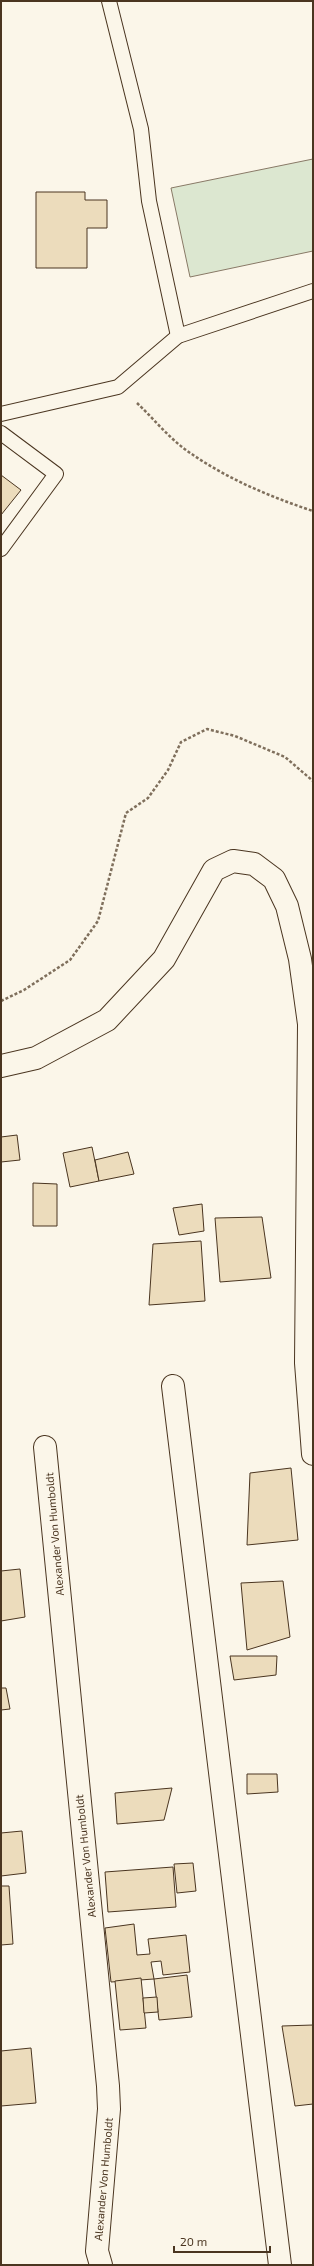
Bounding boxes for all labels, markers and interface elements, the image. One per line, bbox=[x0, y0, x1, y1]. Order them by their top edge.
street label: Alexander Von Humboldt bbox=[42, 1472, 66, 1596]
street label: Alexander Von Humboldt bbox=[72, 1794, 98, 1918]
street label: Alexander Von Humboldt bbox=[91, 2117, 115, 2241]
scale bar bbox=[174, 2228, 270, 2254]
text: 20 m bbox=[180, 2234, 207, 2248]

